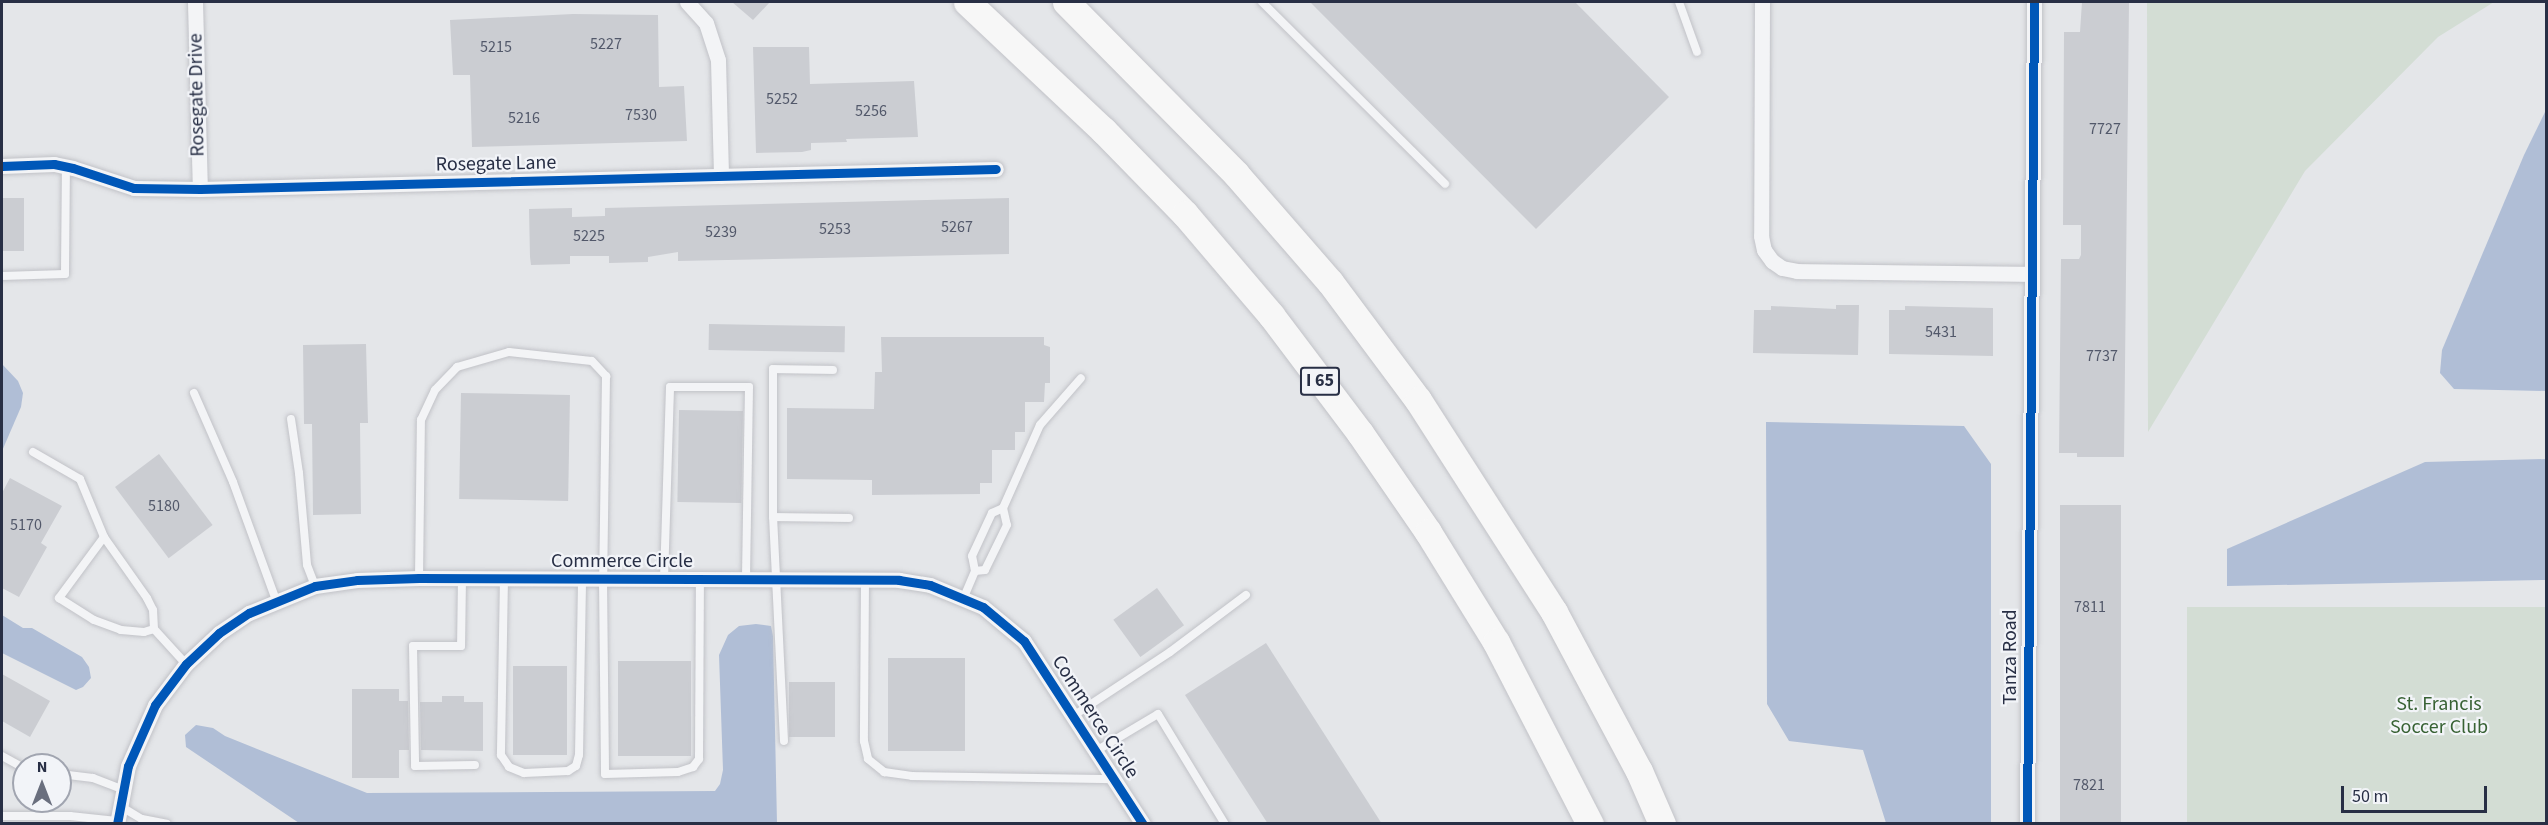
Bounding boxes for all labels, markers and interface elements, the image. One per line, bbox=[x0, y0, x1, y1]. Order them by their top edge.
street label: Rosegate Drive bbox=[184, 33, 210, 157]
house number: 5227 bbox=[590, 34, 622, 54]
house number: 5215 bbox=[480, 37, 512, 57]
house number: 5252 bbox=[766, 89, 798, 109]
house number: 5256 bbox=[855, 101, 887, 121]
house number: 7530 bbox=[625, 105, 657, 125]
house number: 5216 bbox=[508, 108, 540, 128]
house number: 7727 bbox=[2089, 119, 2121, 139]
street label: Rosegate Lane bbox=[435, 151, 557, 177]
house number: 5267 bbox=[941, 217, 973, 237]
house number: 5253 bbox=[819, 219, 851, 239]
house number: 5239 bbox=[705, 222, 737, 242]
house number: 5225 bbox=[573, 226, 605, 246]
house number: 5431 bbox=[1925, 322, 1957, 342]
house number: 7737 bbox=[2086, 346, 2118, 366]
road number: I 65 bbox=[1299, 366, 1341, 396]
house number: 5180 bbox=[148, 496, 180, 516]
house number: 5170 bbox=[10, 515, 42, 535]
street label: Commerce Circle bbox=[551, 549, 693, 573]
house number: 7811 bbox=[2074, 597, 2106, 617]
street label: Tanza Road bbox=[1998, 609, 2022, 705]
street label: Commerce Circle bbox=[1046, 651, 1144, 783]
park label: St. Francis Soccer Club bbox=[2390, 693, 2488, 740]
north arrow bbox=[12, 753, 72, 813]
text: N bbox=[37, 756, 47, 778]
scale bar bbox=[2344, 774, 2490, 812]
house number: 7821 bbox=[2073, 775, 2105, 795]
text: 50 m bbox=[2352, 784, 2388, 809]

